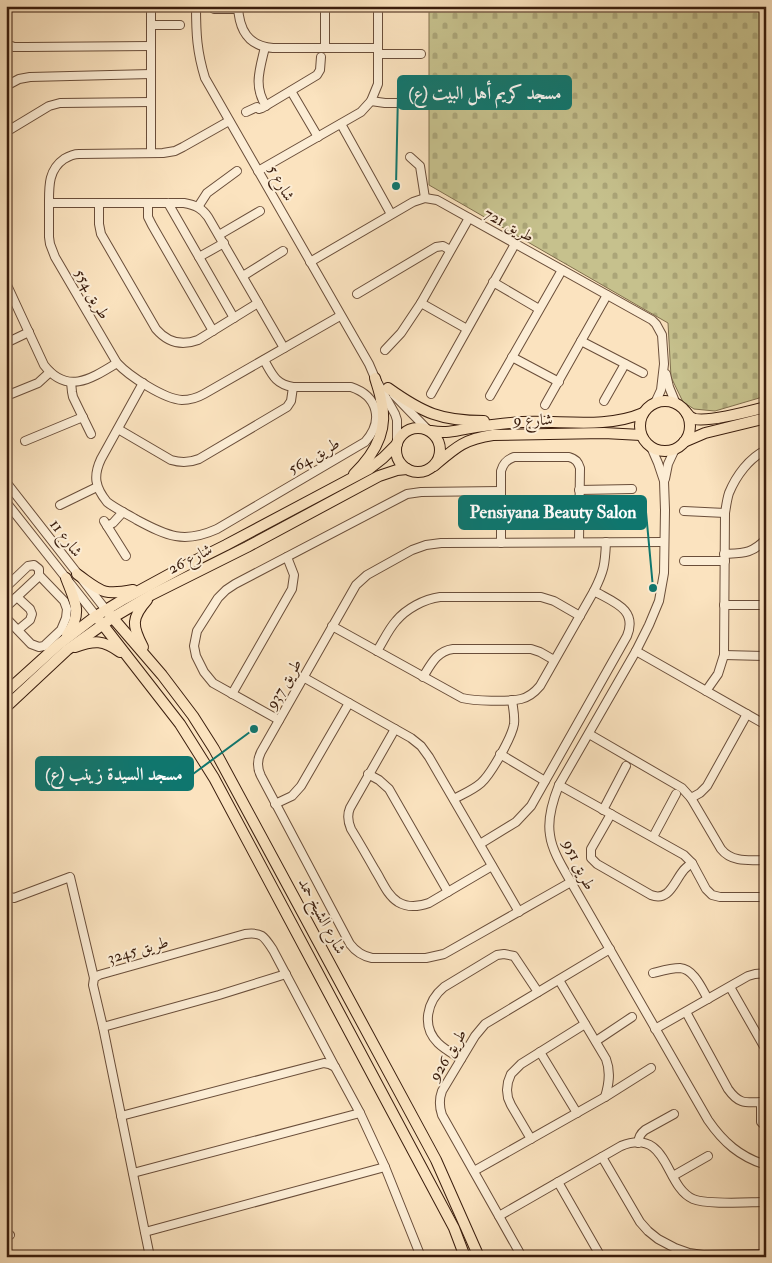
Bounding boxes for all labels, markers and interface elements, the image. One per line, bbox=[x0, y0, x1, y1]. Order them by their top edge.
callout: مسجد كريم أهل البيت (ع) bbox=[398, 76, 571, 109]
text: مسجد كريم أهل البيت (ع) bbox=[408, 80, 562, 109]
street label: شارع 5 bbox=[260, 161, 299, 206]
street label: طريق 721 bbox=[481, 203, 537, 247]
street label: طريق 554 bbox=[70, 265, 114, 323]
street label: شارع 9 bbox=[512, 410, 553, 433]
street label: طريق 564 bbox=[285, 433, 343, 479]
callout: Pensiyana Beauty Salon bbox=[459, 496, 646, 529]
text: Pensiyana Beauty Salon bbox=[470, 501, 637, 524]
street label: شارع 11 bbox=[43, 515, 87, 563]
street label: شارع 26 bbox=[164, 539, 217, 581]
street label: طريق 937 bbox=[261, 655, 306, 713]
callout: مسجد السيدة زينب (ع) bbox=[36, 757, 193, 790]
text: مسجد السيدة زينب (ع) bbox=[45, 763, 183, 789]
street label: طريق 951 bbox=[558, 836, 600, 893]
street label: شارع الشيخ حمد bbox=[290, 875, 350, 959]
street label: طريق 3245 bbox=[105, 932, 171, 968]
street label: طريق 926 bbox=[424, 1025, 471, 1085]

